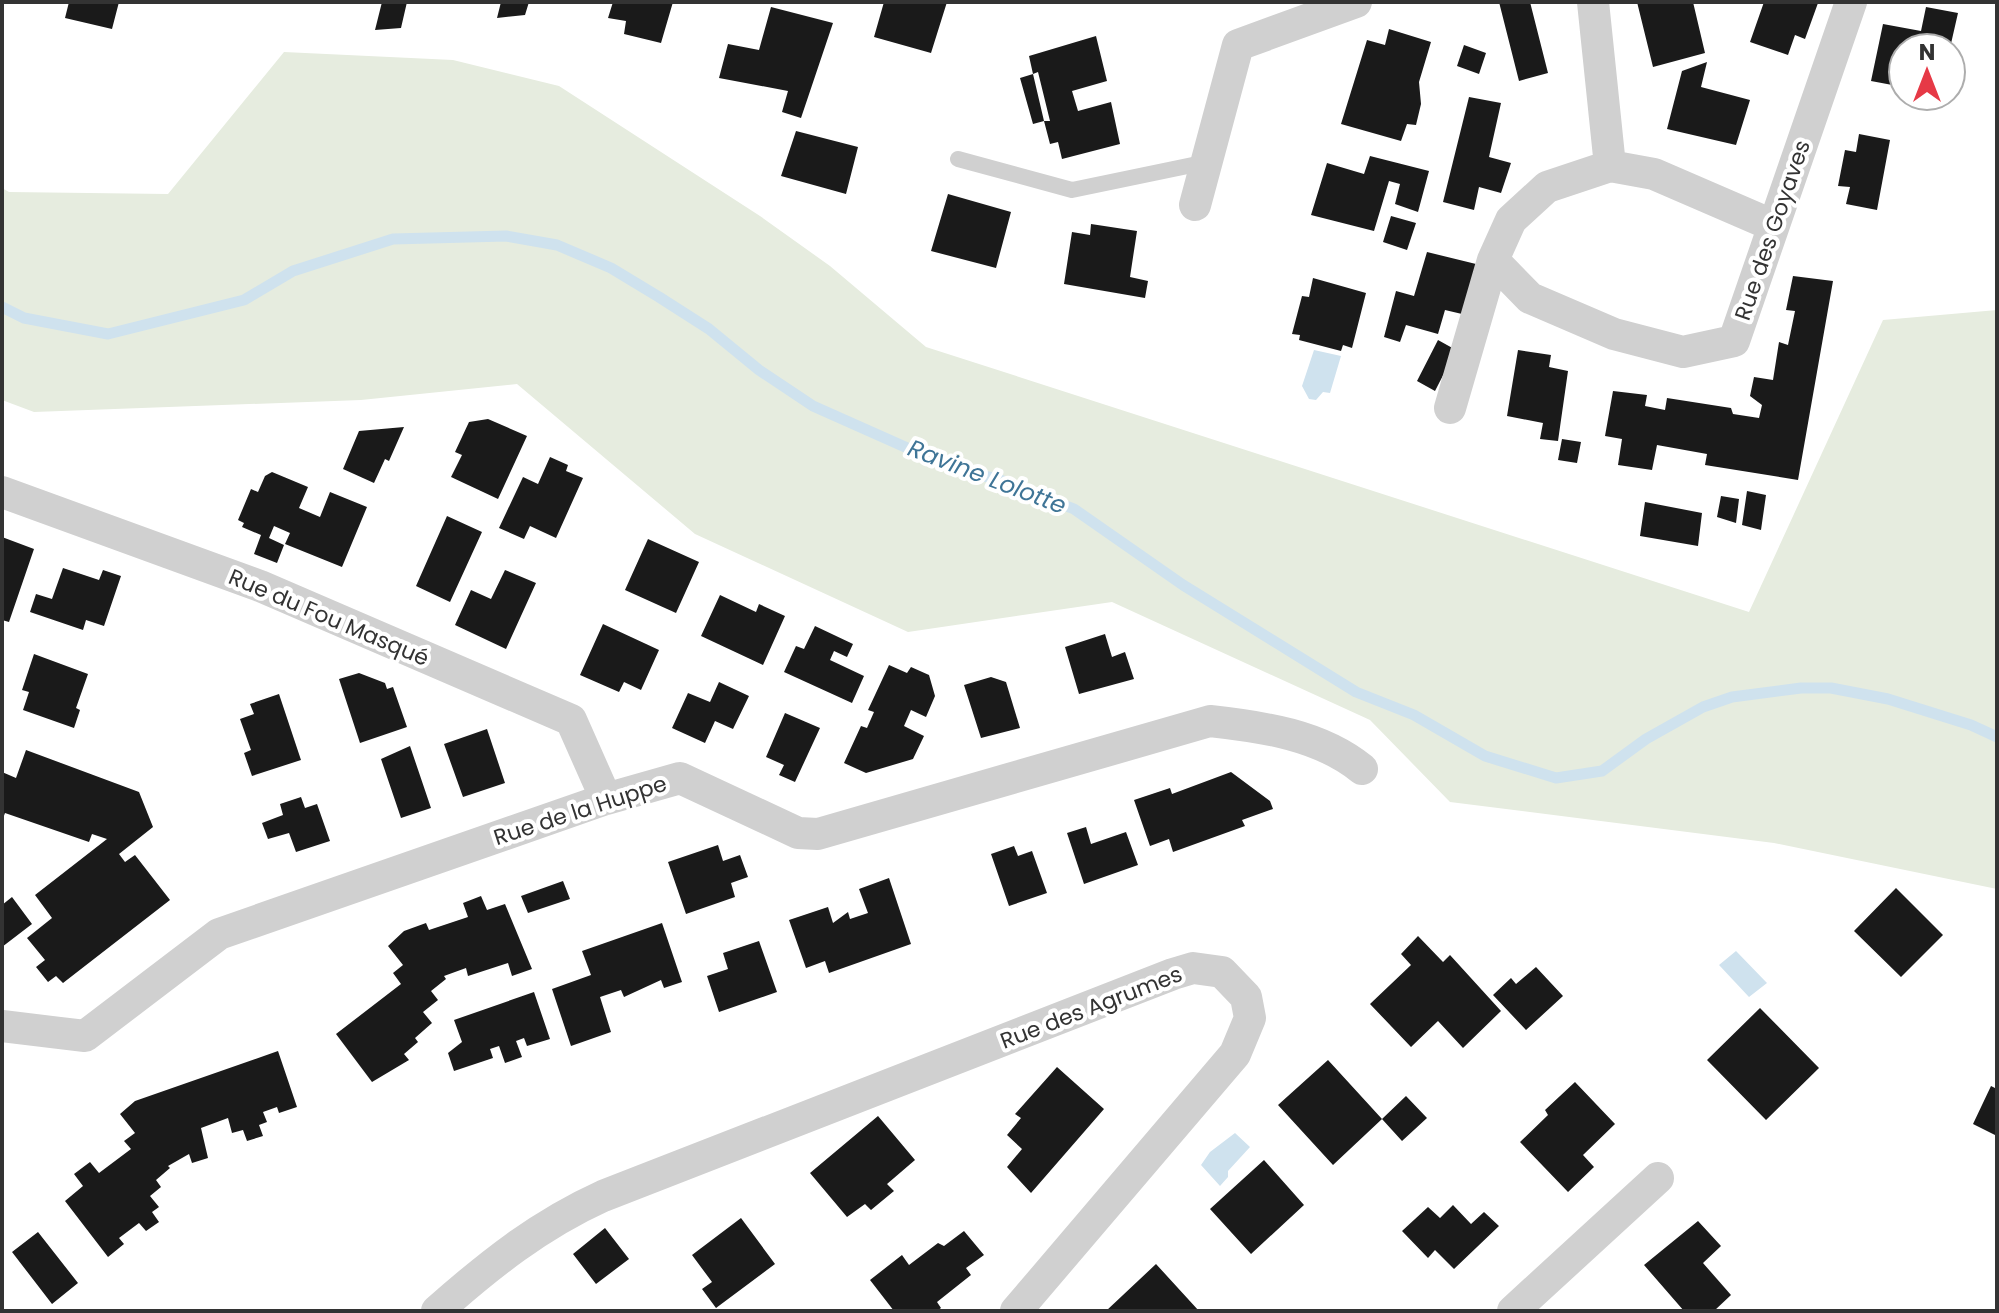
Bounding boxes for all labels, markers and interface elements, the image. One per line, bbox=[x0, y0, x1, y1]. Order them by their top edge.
north arrow bbox=[1887, 32, 1967, 112]
text: N bbox=[1919, 37, 1935, 68]
street label: Rue des Goyaves bbox=[1727, 136, 1818, 324]
water label: Ravine Lolotte bbox=[903, 431, 1071, 522]
street label: Rue du Fou Masqué bbox=[224, 561, 434, 674]
street label: Rue de la Huppe bbox=[490, 768, 671, 853]
street label: Rue des Agrumes bbox=[996, 958, 1187, 1056]

